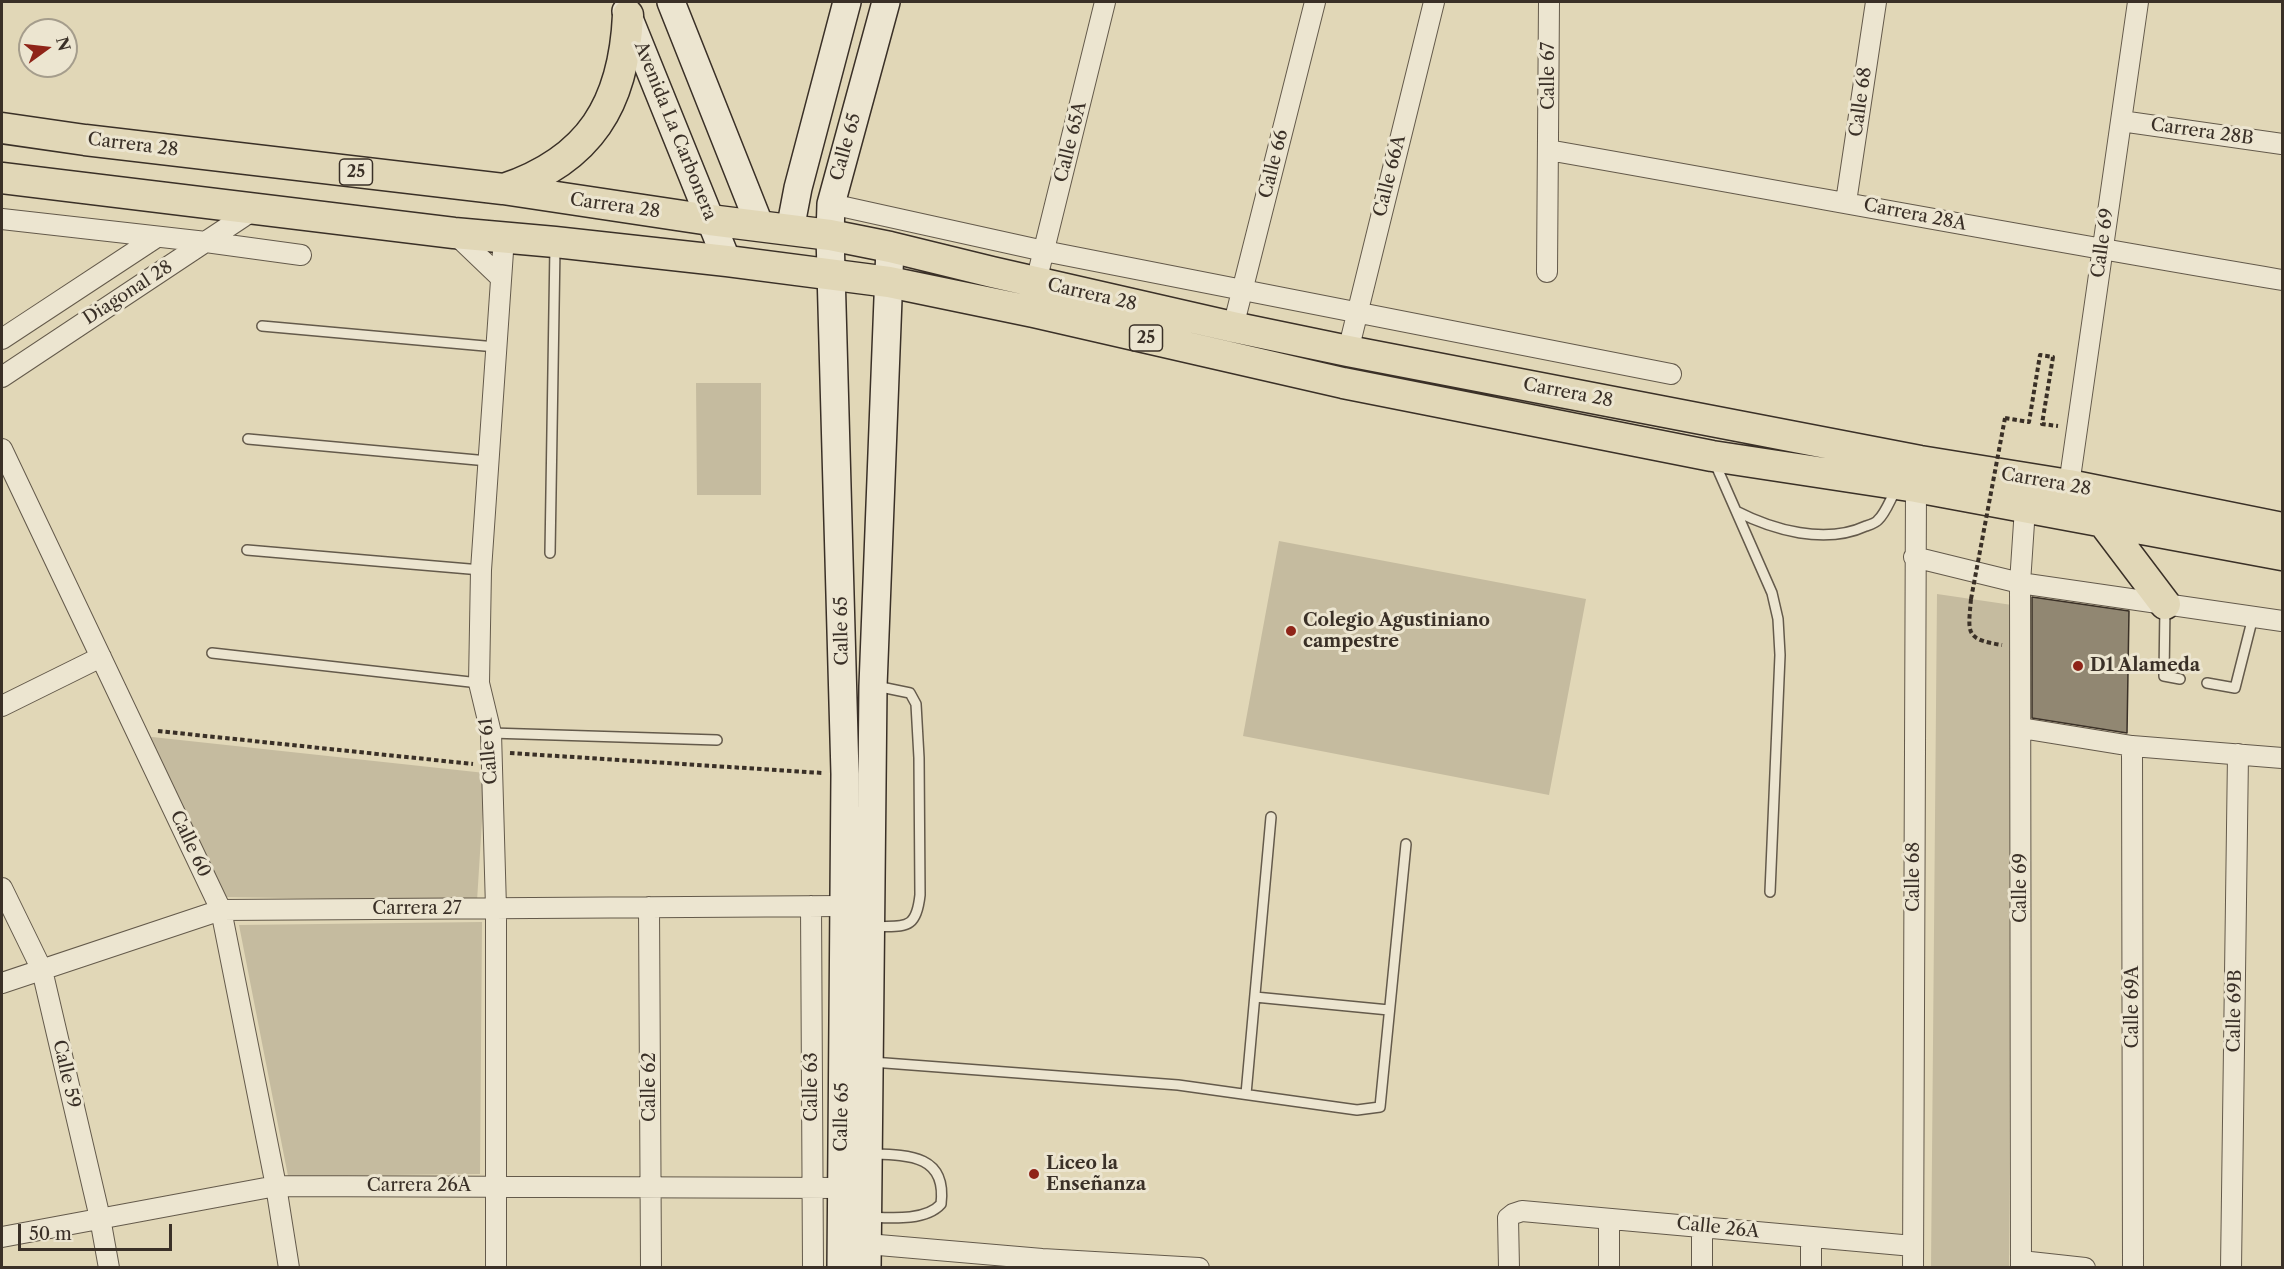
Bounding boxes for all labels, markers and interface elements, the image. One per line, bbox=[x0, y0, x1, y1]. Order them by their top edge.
north arrow bbox=[18, 18, 78, 78]
text: N bbox=[52, 35, 75, 53]
street label: Avenida La Carbonera bbox=[629, 38, 721, 224]
street label: Calle 67 bbox=[1538, 42, 1560, 110]
street label: Calle 68 bbox=[1845, 66, 1877, 138]
street label: Calle 65A bbox=[1051, 99, 1091, 185]
street label: Calle 65 bbox=[826, 111, 866, 183]
street label: Carrera 28B bbox=[2149, 114, 2255, 150]
street label: Calle 66 bbox=[1255, 127, 1293, 201]
street label: Carrera 28 bbox=[86, 129, 180, 161]
street label: Calle 66A bbox=[1369, 133, 1411, 219]
road number: 25 bbox=[340, 159, 372, 185]
street label: Carrera 28 bbox=[568, 189, 662, 223]
street label: Carrera 28A bbox=[1862, 194, 1968, 236]
street label: Calle 69 bbox=[2087, 207, 2119, 279]
street label: Diagonal 28 bbox=[79, 256, 177, 330]
street label: Carrera 28 bbox=[1045, 274, 1139, 316]
road number: 25 bbox=[1130, 325, 1162, 351]
street label: Carrera 28 bbox=[1521, 374, 1615, 412]
street label: Carrera 28 bbox=[1999, 463, 2093, 501]
street label: Calle 65 bbox=[831, 596, 853, 666]
place label: Colegio Agustiniano campestre bbox=[1303, 610, 1490, 652]
marker: Colegio Agustiniano campestre bbox=[1284, 624, 1298, 638]
place label: D1 Alameda bbox=[2090, 655, 2200, 677]
marker: D1 Alameda bbox=[2071, 659, 2085, 673]
street label: Calle 61 bbox=[475, 717, 503, 785]
street label: Calle 60 bbox=[165, 807, 215, 881]
street label: Calle 68 bbox=[1903, 842, 1925, 912]
street label: Calle 69 bbox=[2010, 853, 2032, 923]
street label: Carrera 27 bbox=[372, 898, 462, 920]
street label: Calle 69A bbox=[2122, 966, 2144, 1048]
street label: Calle 69B bbox=[2223, 970, 2247, 1052]
street label: Calle 59 bbox=[48, 1038, 84, 1110]
street label: Calle 62 bbox=[639, 1052, 661, 1122]
street label: Calle 63 bbox=[801, 1052, 823, 1122]
street label: Calle 65 bbox=[831, 1082, 853, 1152]
place label: Liceo la Enseñanza bbox=[1046, 1153, 1146, 1196]
marker: Liceo la Enseñanza bbox=[1027, 1167, 1041, 1181]
street label: Carrera 26A bbox=[367, 1175, 471, 1197]
scale bar bbox=[21, 1212, 176, 1250]
street label: Calle 26A bbox=[1676, 1213, 1760, 1243]
text: 50 m bbox=[29, 1223, 72, 1245]

